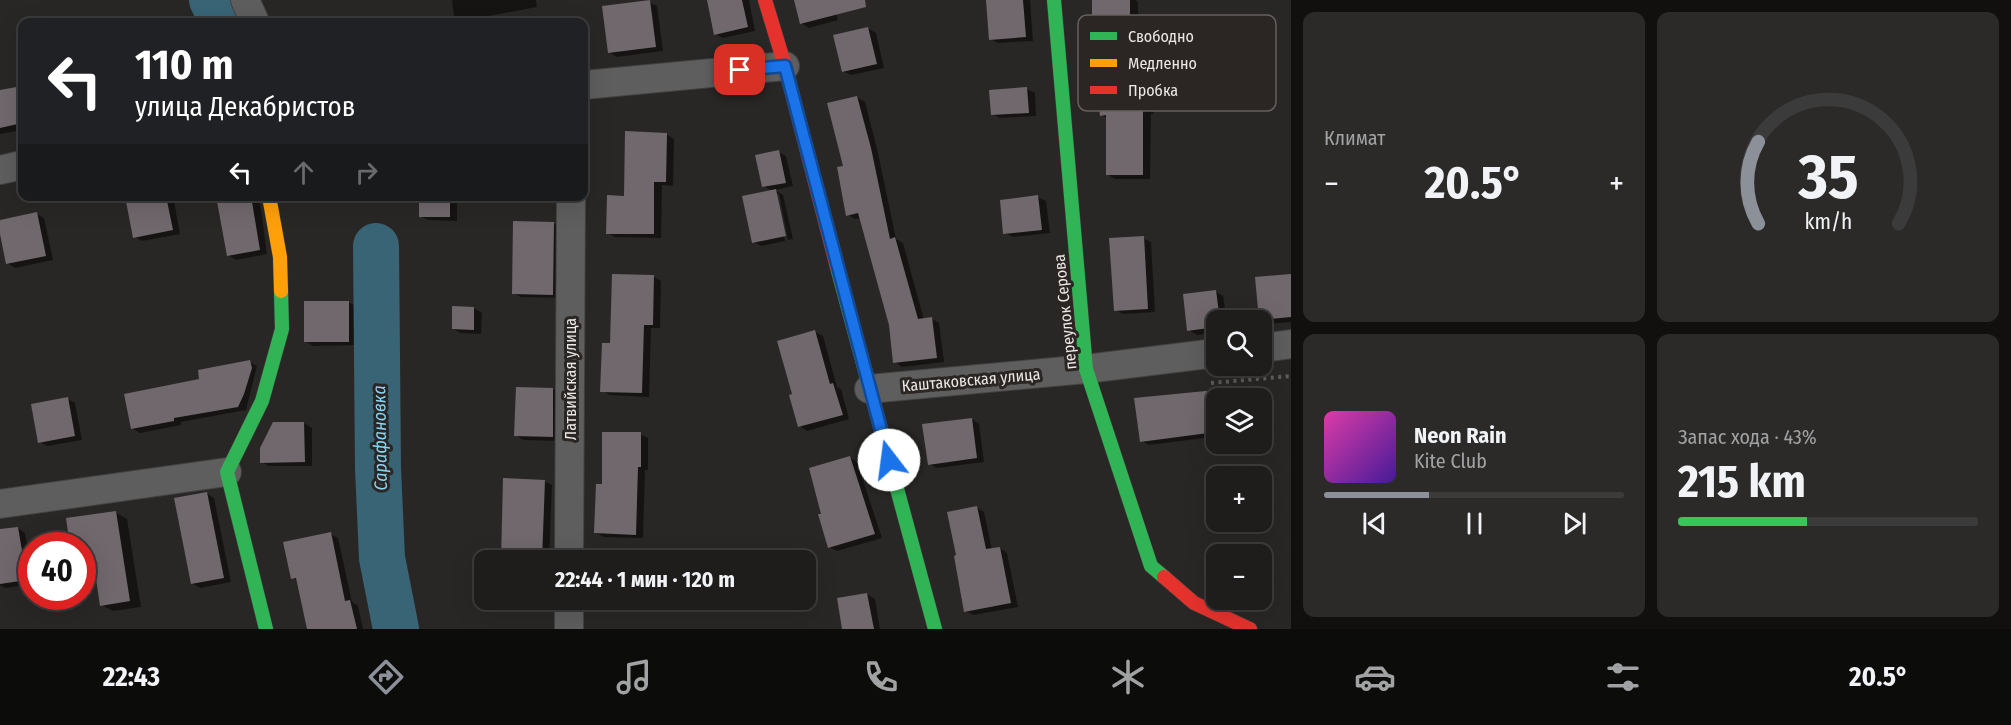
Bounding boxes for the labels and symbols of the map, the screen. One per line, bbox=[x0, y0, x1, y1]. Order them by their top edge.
legend bbox=[1078, 15, 1276, 111]
text: Свободно bbox=[1128, 27, 1194, 46]
pin bbox=[714, 44, 765, 95]
text: Медленно bbox=[1128, 54, 1197, 73]
text: Пробка bbox=[1128, 81, 1178, 100]
street label: переулок Серова bbox=[1049, 253, 1081, 371]
street label: Латвийская улица bbox=[561, 318, 580, 440]
street label: Каштаковская улица bbox=[901, 364, 1041, 396]
water label: Сарафановка bbox=[368, 385, 392, 491]
position arrow bbox=[857, 428, 921, 492]
speed limit sign: 40 bbox=[18, 532, 96, 610]

